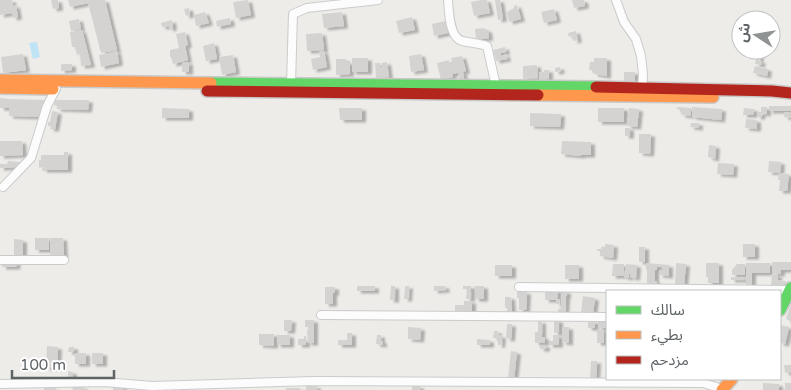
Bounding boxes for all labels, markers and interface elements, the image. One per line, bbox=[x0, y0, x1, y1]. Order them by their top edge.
north arrow bbox=[731, 10, 781, 60]
text: ش bbox=[733, 21, 754, 44]
legend bbox=[606, 290, 781, 380]
text: سالك bbox=[651, 301, 685, 319]
text: بطيء bbox=[651, 326, 683, 346]
scale bar bbox=[12, 348, 115, 380]
text: مزدحم bbox=[651, 351, 689, 371]
text: 100 m bbox=[20, 356, 66, 374]

